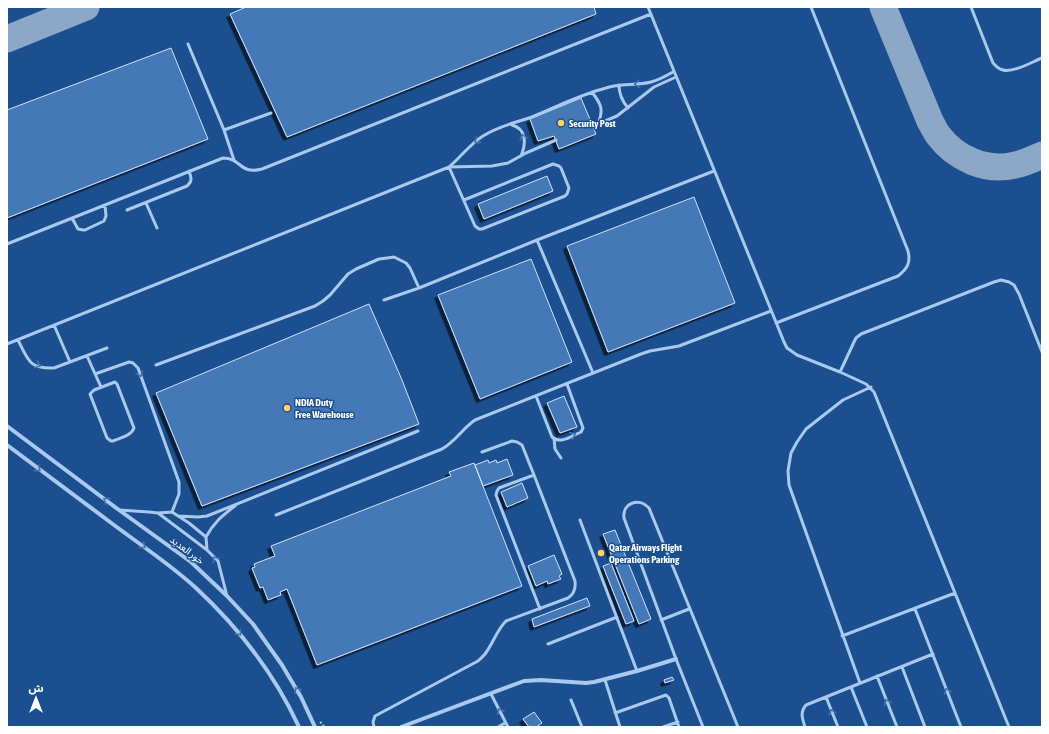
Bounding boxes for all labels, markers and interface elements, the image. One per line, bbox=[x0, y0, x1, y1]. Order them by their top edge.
one-way arrow bbox=[634, 79, 640, 88]
marker: Security Post bbox=[556, 118, 566, 128]
place label: Security Post bbox=[569, 118, 616, 129]
one-way arrow bbox=[519, 134, 528, 141]
one-way arrow bbox=[474, 137, 481, 144]
one-way arrow bbox=[34, 361, 41, 369]
one-way arrow bbox=[135, 370, 143, 377]
place label: NDIA Duty Free Warehouse bbox=[295, 397, 354, 420]
marker: NDIA Duty Free Warehouse bbox=[282, 403, 292, 413]
one-way arrow bbox=[569, 432, 577, 440]
one-way arrow bbox=[34, 464, 41, 471]
one-way arrow bbox=[103, 498, 110, 505]
street label: خور العديد bbox=[167, 534, 206, 567]
one-way arrow bbox=[138, 541, 145, 548]
place label: Qatar Airways Flight Operations Parking bbox=[609, 542, 682, 565]
marker: Qatar Airways Flight Operations Parking bbox=[596, 548, 606, 558]
one-way arrow bbox=[213, 557, 220, 564]
one-way arrow bbox=[234, 628, 241, 636]
north arrow bbox=[16, 678, 56, 718]
text: ش bbox=[28, 682, 44, 695]
one-way arrow bbox=[295, 687, 302, 694]
one-way arrow bbox=[943, 687, 951, 694]
one-way arrow bbox=[884, 698, 892, 705]
one-way arrow bbox=[497, 707, 505, 715]
one-way arrow bbox=[829, 708, 837, 716]

